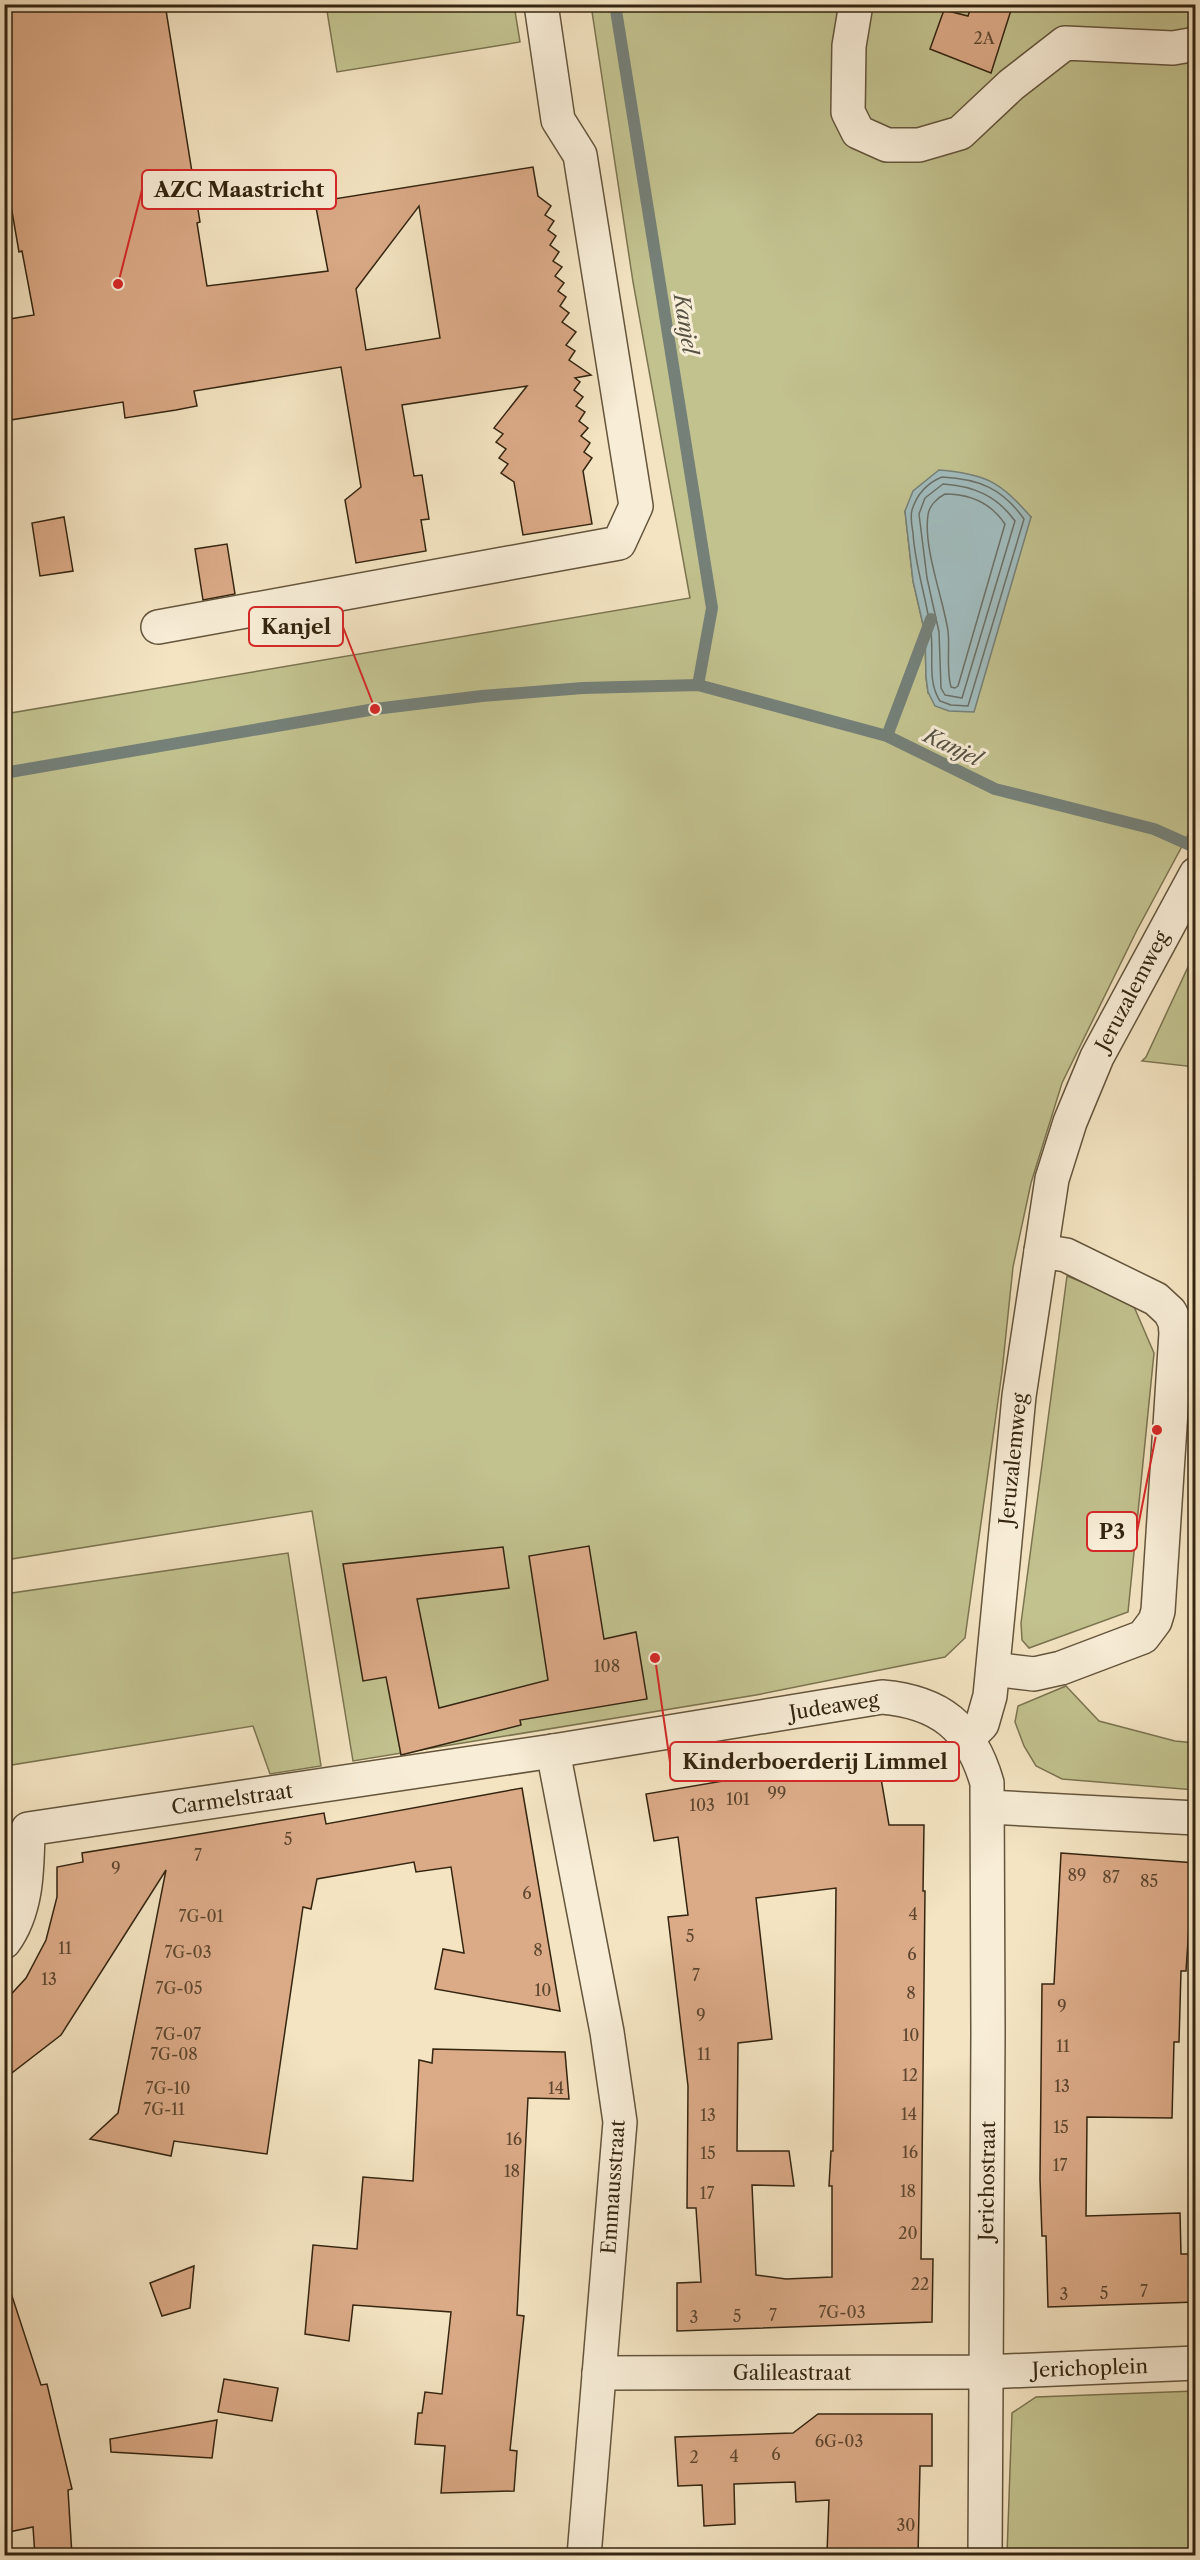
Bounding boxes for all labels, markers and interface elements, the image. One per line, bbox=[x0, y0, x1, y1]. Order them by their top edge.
house number: 2A bbox=[973, 28, 996, 48]
callout: AZC Maastricht bbox=[142, 170, 336, 209]
text: AZC Maastricht bbox=[153, 177, 325, 202]
water label: Kanjel bbox=[669, 290, 703, 358]
callout: Kanjel bbox=[249, 607, 343, 646]
text: Kanjel bbox=[261, 614, 331, 639]
water label: Kanjel bbox=[918, 722, 988, 773]
street label: Jeruzalemweg bbox=[1089, 926, 1174, 1058]
street label: Jeruzalemweg bbox=[994, 1391, 1032, 1529]
callout: P3 bbox=[1087, 1512, 1137, 1551]
text: P3 bbox=[1099, 1519, 1125, 1544]
house number: 108 bbox=[594, 1656, 620, 1676]
street label: Judeaweg bbox=[785, 1687, 881, 1725]
callout: Kinderboerderij Limmel bbox=[670, 1742, 959, 1781]
text: Kinderboerderij Limmel bbox=[682, 1749, 948, 1774]
street label: Carmelstraat bbox=[170, 1779, 294, 1819]
house number: 99 bbox=[768, 1783, 786, 1803]
house number: 101 bbox=[726, 1789, 750, 1809]
house number: 103 bbox=[689, 1795, 715, 1815]
house number: 5 bbox=[284, 1829, 292, 1849]
house number: 7 bbox=[194, 1845, 202, 1865]
house number: 9 bbox=[111, 1858, 121, 1878]
house number: 89 bbox=[1068, 1865, 1086, 1885]
house number: 87 bbox=[1102, 1867, 1120, 1887]
house number: 85 bbox=[1140, 1871, 1158, 1891]
house number: 6 bbox=[522, 1883, 532, 1903]
house number: 4 bbox=[908, 1904, 918, 1924]
house number: 7G-01 bbox=[179, 1906, 224, 1926]
house number: 5 bbox=[686, 1926, 694, 1946]
house number: 11 bbox=[58, 1938, 72, 1958]
house number: 8 bbox=[533, 1940, 543, 1960]
house number: 7G-03 bbox=[164, 1942, 212, 1962]
house number: 6 bbox=[907, 1944, 917, 1964]
house number: 7 bbox=[692, 1965, 700, 1985]
house number: 13 bbox=[41, 1969, 57, 1989]
house number: 7G-05 bbox=[156, 1978, 202, 1998]
house number: 10 bbox=[535, 1980, 551, 2000]
house number: 8 bbox=[906, 1983, 916, 2003]
house number: 9 bbox=[1057, 1996, 1067, 2016]
house number: 9 bbox=[696, 2005, 706, 2025]
house number: 7G-07 bbox=[155, 2024, 201, 2044]
house number: 10 bbox=[903, 2025, 919, 2045]
house number: 11 bbox=[1056, 2036, 1070, 2056]
house number: 7G-08 bbox=[150, 2044, 198, 2064]
house number: 11 bbox=[697, 2044, 711, 2064]
house number: 12 bbox=[902, 2065, 918, 2085]
house number: 13 bbox=[1054, 2076, 1070, 2096]
house number: 7G-10 bbox=[146, 2078, 190, 2098]
house number: 14 bbox=[548, 2078, 564, 2098]
house number: 7G-11 bbox=[143, 2099, 185, 2119]
house number: 14 bbox=[901, 2104, 917, 2124]
house number: 13 bbox=[700, 2105, 716, 2125]
house number: 15 bbox=[1053, 2117, 1069, 2137]
street label: Emmausstraat bbox=[596, 2119, 630, 2255]
street label: Jerichostraat bbox=[974, 2121, 1000, 2244]
house number: 16 bbox=[506, 2129, 522, 2149]
house number: 16 bbox=[902, 2142, 918, 2162]
house number: 15 bbox=[700, 2143, 716, 2163]
house number: 17 bbox=[1053, 2155, 1067, 2175]
house number: 18 bbox=[504, 2161, 520, 2181]
house number: 18 bbox=[900, 2181, 916, 2201]
house number: 17 bbox=[700, 2183, 714, 2203]
house number: 20 bbox=[898, 2223, 918, 2243]
house number: 22 bbox=[911, 2274, 929, 2294]
house number: 7 bbox=[1140, 2281, 1148, 2301]
house number: 5 bbox=[1100, 2283, 1108, 2303]
house number: 3 bbox=[1060, 2284, 1068, 2304]
house number: 7G-03 bbox=[818, 2302, 866, 2322]
house number: 7 bbox=[769, 2305, 777, 2325]
house number: 5 bbox=[733, 2306, 741, 2326]
house number: 3 bbox=[690, 2307, 698, 2327]
street label: Jerichoplein bbox=[1029, 2354, 1149, 2382]
street label: Galileastraat bbox=[733, 2361, 851, 2385]
house number: 6G-03 bbox=[815, 2431, 863, 2451]
house number: 6 bbox=[771, 2444, 781, 2464]
house number: 4 bbox=[729, 2446, 739, 2466]
house number: 2 bbox=[689, 2447, 699, 2467]
house number: 30 bbox=[897, 2515, 915, 2535]

